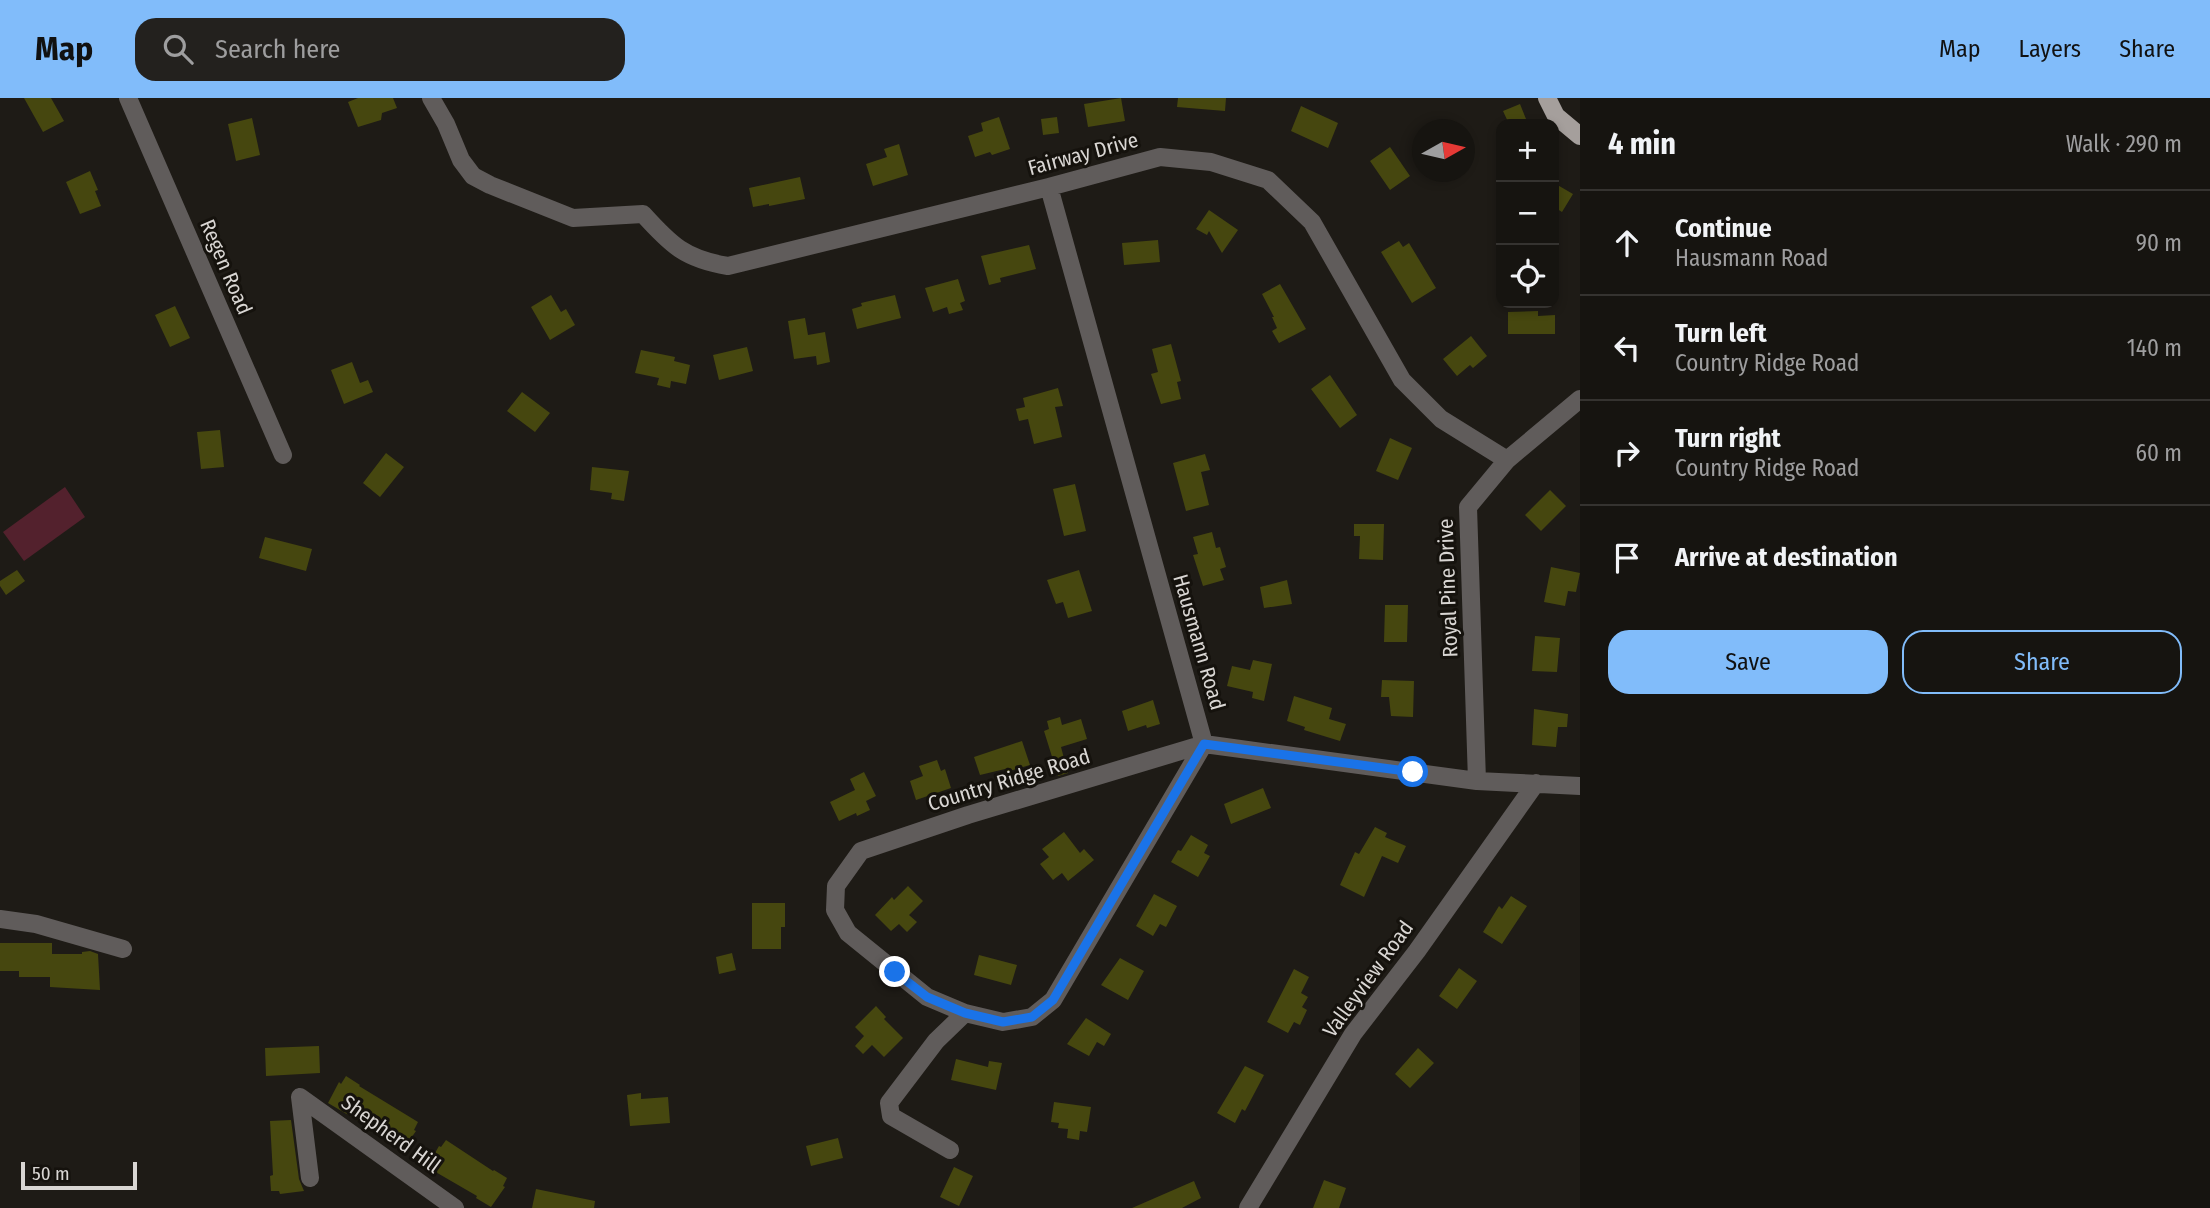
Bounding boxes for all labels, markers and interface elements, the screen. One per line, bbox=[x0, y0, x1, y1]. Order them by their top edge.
search box bbox=[135, 18, 625, 81]
text: Map bbox=[35, 29, 93, 69]
icon: search bbox=[159, 30, 197, 68]
text: Search here bbox=[215, 34, 340, 65]
text: Map bbox=[1939, 35, 1981, 63]
text: Layers bbox=[2019, 35, 2081, 63]
text: Share bbox=[2119, 35, 2175, 63]
north arrow bbox=[1412, 119, 1475, 182]
map controls bbox=[1496, 119, 1559, 308]
button: + bbox=[1496, 119, 1559, 182]
text: 4 min bbox=[1608, 126, 1676, 162]
street label: Fairway Drive bbox=[1025, 127, 1141, 181]
text: Walk · 290 m bbox=[2066, 130, 2182, 158]
button: − bbox=[1496, 182, 1559, 245]
text: Continue bbox=[1675, 213, 1772, 244]
street label: Regen Road bbox=[194, 215, 258, 319]
icon: ahead bbox=[1608, 224, 1646, 262]
text: 90 m bbox=[2136, 229, 2182, 257]
text: Hausmann Road bbox=[1675, 244, 1828, 272]
button: locate bbox=[1496, 245, 1559, 308]
text: Turn left bbox=[1675, 318, 1767, 349]
icon: left bbox=[1608, 329, 1646, 367]
text: 140 m bbox=[2127, 334, 2182, 362]
text: Country Ridge Road bbox=[1675, 349, 1859, 377]
text: Turn right bbox=[1675, 423, 1781, 454]
icon: right bbox=[1608, 434, 1646, 472]
text: 60 m bbox=[2136, 439, 2182, 467]
text: Country Ridge Road bbox=[1675, 454, 1859, 482]
street label: Royal Pine Drive bbox=[1433, 518, 1463, 658]
icon: arrive bbox=[1608, 539, 1646, 577]
text: Arrive at destination bbox=[1675, 542, 1898, 573]
street label: Hausmann Road bbox=[1167, 571, 1231, 713]
button: Save bbox=[1608, 630, 1888, 694]
button: Share bbox=[1902, 630, 2182, 694]
street label: Country Ridge Road bbox=[925, 743, 1093, 817]
route start bbox=[1397, 756, 1428, 787]
street label: Valleyview Road bbox=[1317, 916, 1419, 1042]
route end bbox=[879, 956, 910, 987]
street label: Shepherd Hill bbox=[336, 1089, 446, 1179]
scale bar bbox=[21, 1159, 136, 1191]
text: 50 m bbox=[32, 1162, 70, 1185]

